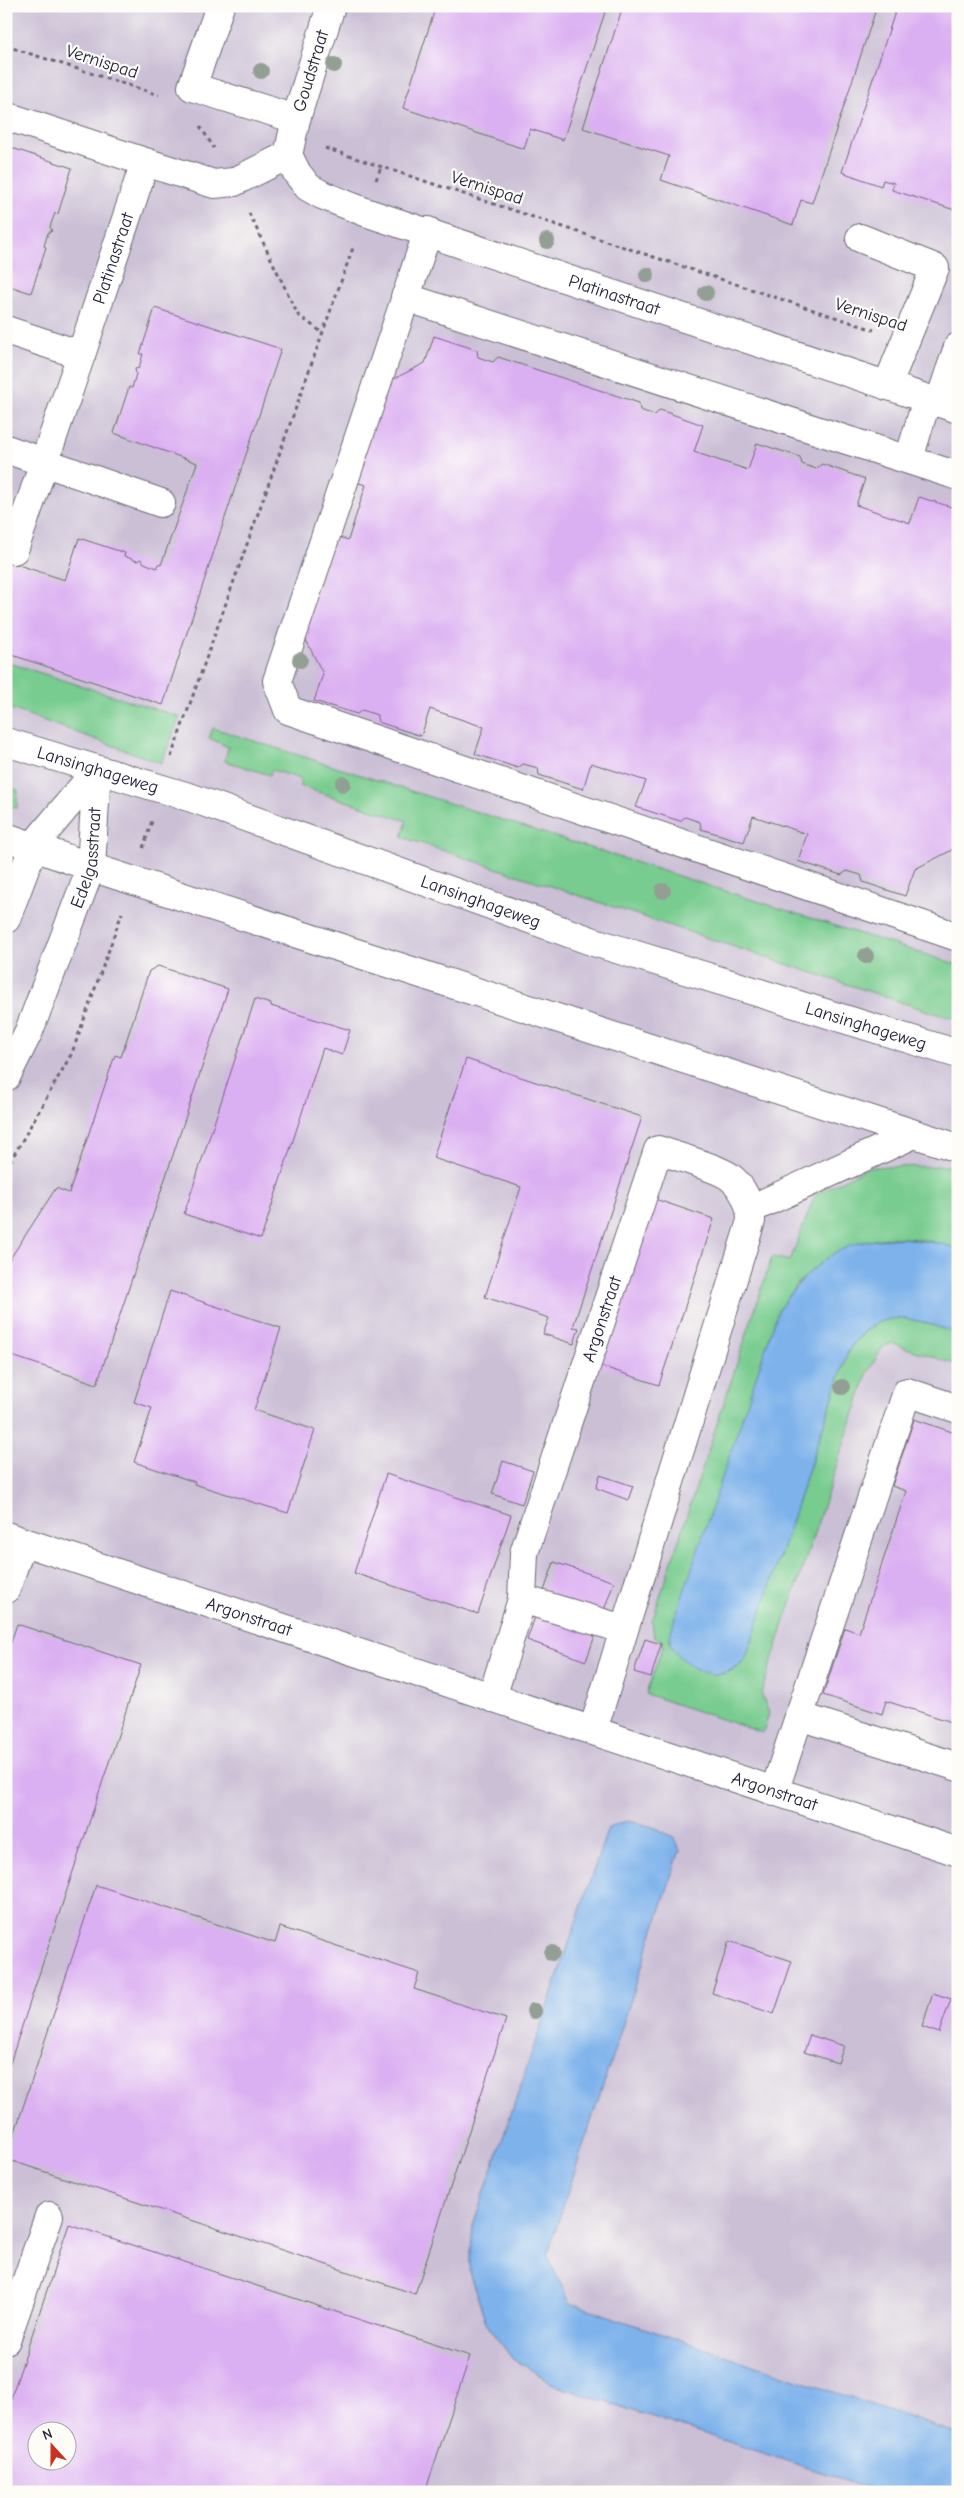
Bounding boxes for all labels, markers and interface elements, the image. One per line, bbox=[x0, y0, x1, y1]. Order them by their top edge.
street label: Goudstraat bbox=[289, 27, 334, 114]
street label: Vernispad bbox=[63, 40, 141, 84]
street label: Vernispad bbox=[448, 166, 526, 210]
street label: Platinastraat bbox=[88, 209, 138, 307]
street label: Platinastraat bbox=[566, 270, 663, 320]
street label: Vernispad bbox=[832, 293, 910, 337]
street label: Lansinghageweg bbox=[35, 742, 161, 798]
street label: Edelgasstraat bbox=[66, 806, 105, 911]
street label: Lansinghageweg bbox=[418, 870, 543, 933]
street label: Lansinghageweg bbox=[803, 997, 929, 1054]
street label: Argonstraat bbox=[578, 1273, 626, 1365]
street label: Argonstraat bbox=[203, 1593, 295, 1641]
street label: Argonstraat bbox=[729, 1767, 821, 1815]
north arrow bbox=[28, 2420, 78, 2470]
text: N bbox=[40, 2425, 55, 2444]

